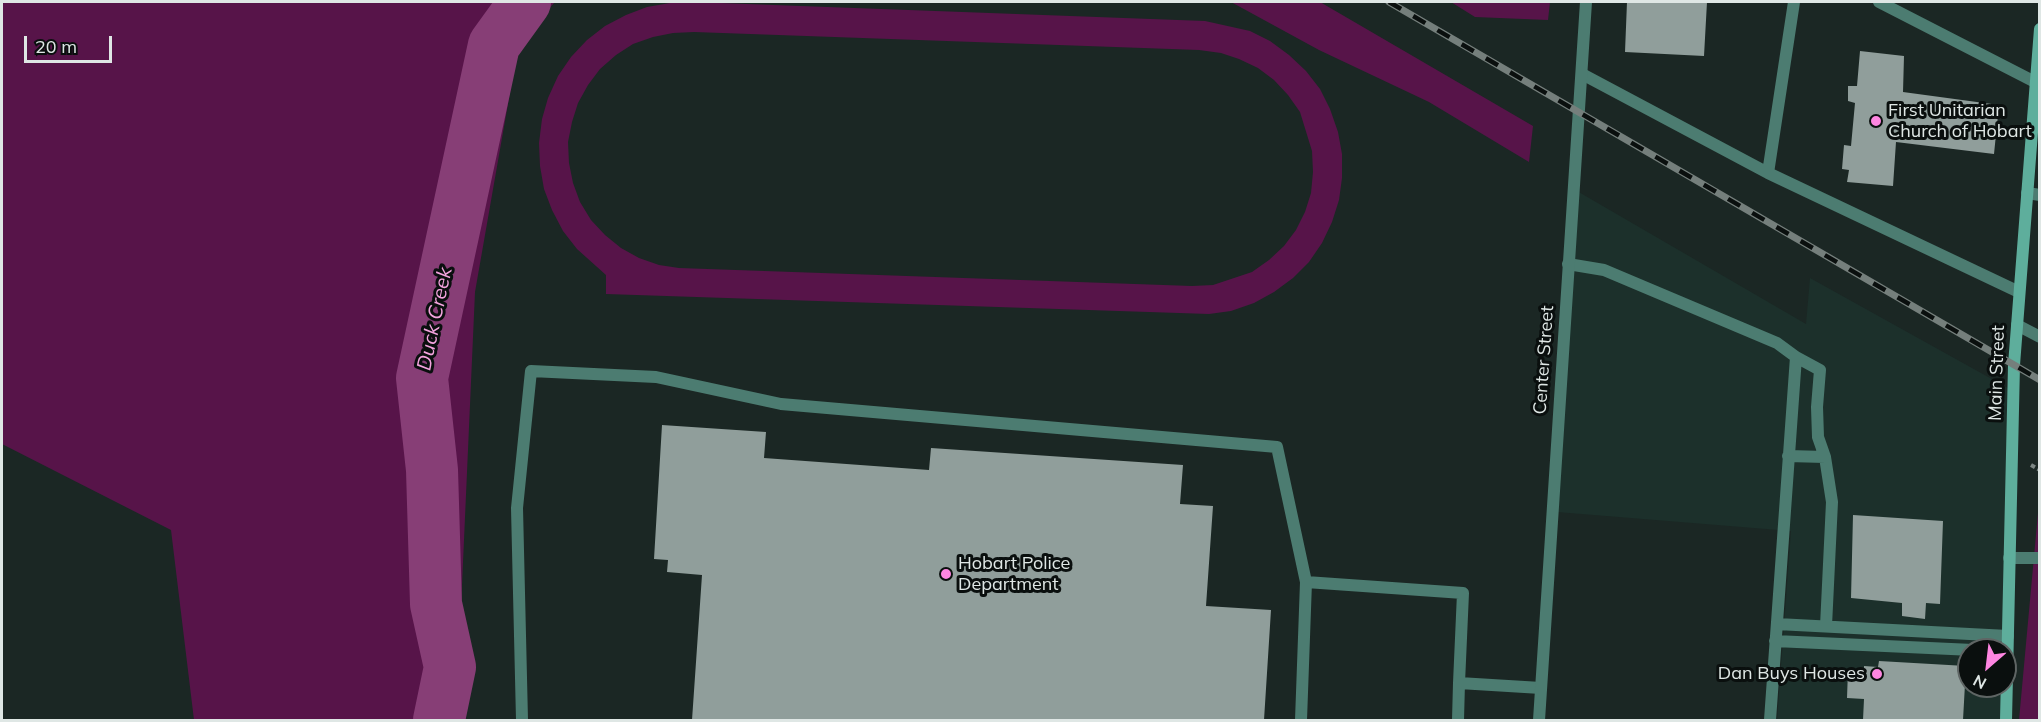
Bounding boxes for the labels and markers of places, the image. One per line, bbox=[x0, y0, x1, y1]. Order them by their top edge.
place label: First Unitarian Church of Hobart bbox=[1888, 100, 2032, 142]
marker: First Unitarian Church of Hobart bbox=[1869, 114, 1883, 128]
place label: Hobart Police Department bbox=[958, 553, 1070, 596]
marker: Hobart Police Department bbox=[939, 567, 953, 581]
place label: Dan Buys Houses bbox=[1718, 663, 1865, 685]
marker: Dan Buys Houses bbox=[1870, 667, 1884, 681]

